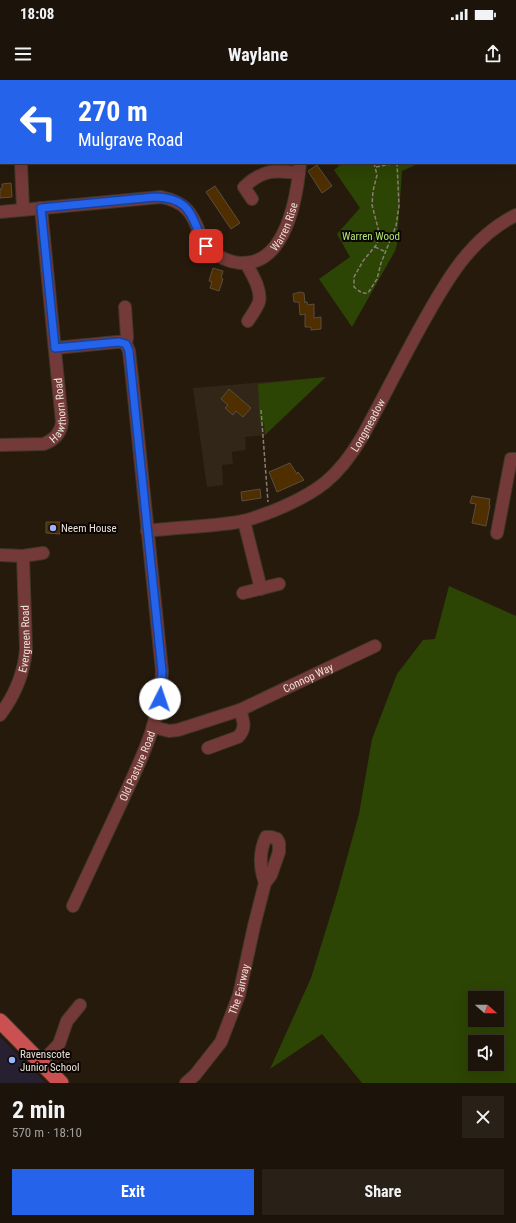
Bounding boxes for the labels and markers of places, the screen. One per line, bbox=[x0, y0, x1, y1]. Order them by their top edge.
pin bbox=[189, 229, 223, 263]
place label: Neem House bbox=[61, 522, 117, 535]
marker: Neem House bbox=[48, 523, 58, 533]
place label: Ravenscote Junior School bbox=[20, 1048, 80, 1074]
marker: Ravenscote Junior School bbox=[7, 1055, 17, 1065]

